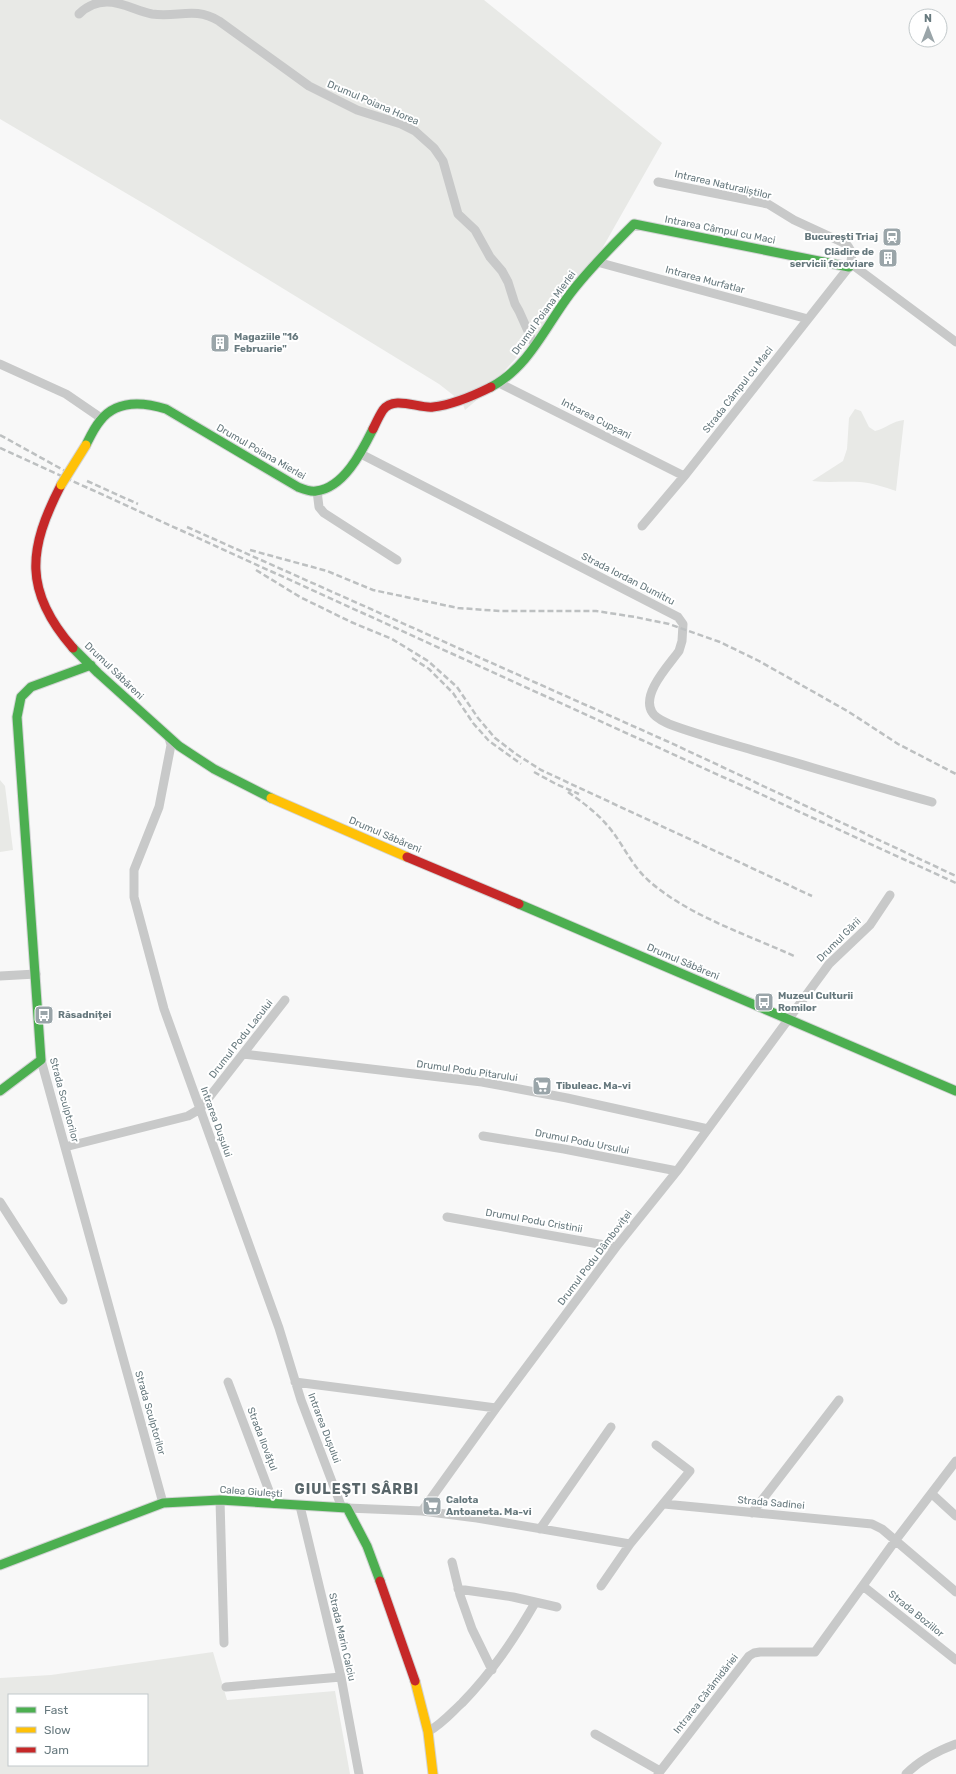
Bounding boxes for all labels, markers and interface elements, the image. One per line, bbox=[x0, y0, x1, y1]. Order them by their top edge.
north arrow bbox=[908, 8, 948, 48]
text: N bbox=[924, 12, 932, 25]
street label: Drumul Poiana Horea bbox=[325, 78, 421, 128]
street label: Intrarea Naturaliștilor bbox=[673, 168, 773, 202]
street label: Intrarea Câmpul cu Maci bbox=[664, 213, 776, 247]
station icon: București Triaj bbox=[881, 226, 903, 248]
place label: București Triaj bbox=[804, 231, 878, 243]
place label: Clădire de servicii feroviare bbox=[790, 246, 874, 270]
building icon: Clădire de servicii feroviare bbox=[877, 247, 899, 269]
street label: Intrarea Murfatlar bbox=[664, 264, 746, 296]
street label: Drumul Poiana Mierlei bbox=[510, 269, 578, 357]
place label: Magaziile "16 Februarie" bbox=[234, 331, 299, 355]
building icon: Magaziile "16 Februarie" bbox=[209, 332, 231, 354]
street label: Strada Câmpul cu Maci bbox=[700, 344, 776, 436]
street label: Intrarea Cupșani bbox=[559, 396, 633, 442]
street label: Drumul Poiana Mierlei bbox=[214, 422, 308, 482]
street label: Strada Iordan Dumitru bbox=[579, 550, 677, 608]
street label: Drumul Săbăreni bbox=[82, 640, 146, 702]
street label: Drumul Săbăreni bbox=[347, 814, 423, 856]
street label: Drumul Gării bbox=[814, 915, 864, 965]
street label: Drumul Săbăreni bbox=[645, 941, 721, 983]
place label: Muzeul Culturii Romilor bbox=[778, 990, 853, 1014]
bus stop icon: Muzeul Culturii Romilor bbox=[753, 991, 775, 1013]
street label: Drumul Podu Lacului bbox=[207, 997, 275, 1081]
bus stop icon: Răsadniței bbox=[33, 1004, 55, 1026]
place label: Răsadniței bbox=[58, 1009, 111, 1021]
street label: Strada Sculptorilor bbox=[47, 1056, 81, 1144]
street label: Drumul Podu Pitarului bbox=[416, 1058, 518, 1084]
supermarket icon: Tibuleac. Ma-vi bbox=[531, 1075, 553, 1097]
place label: Tibuleac. Ma-vi bbox=[556, 1080, 631, 1092]
street label: Intrarea Dușului bbox=[198, 1085, 234, 1159]
street label: Drumul Podu Ursului bbox=[534, 1127, 630, 1157]
street label: Drumul Podu Cristinii bbox=[485, 1207, 583, 1235]
street label: Drumul Podu Dâmboviței bbox=[555, 1208, 635, 1308]
street label: Strada Sculptorilor bbox=[132, 1369, 168, 1457]
street label: Intrarea Dușului bbox=[305, 1391, 343, 1465]
street label: Strada Ilovățul bbox=[244, 1405, 280, 1473]
district label: GIULEŞTI SÂRBI bbox=[295, 1480, 419, 1498]
street label: Calea Giulești bbox=[219, 1484, 283, 1500]
place label: Calota Antoaneta. Ma-vi bbox=[446, 1494, 532, 1518]
street label: Strada Sadinei bbox=[737, 1494, 805, 1512]
supermarket icon: Calota Antoaneta. Ma-vi bbox=[421, 1495, 443, 1517]
street label: Strada Boziilor bbox=[886, 1588, 946, 1640]
street label: Strada Marin Calciu bbox=[326, 1592, 358, 1682]
street label: Intrarea Cărămidăriei bbox=[671, 1652, 741, 1736]
legend bbox=[8, 1694, 148, 1766]
text: Fast bbox=[44, 1703, 68, 1717]
text: Slow bbox=[44, 1723, 71, 1737]
text: Jam bbox=[44, 1743, 69, 1757]

